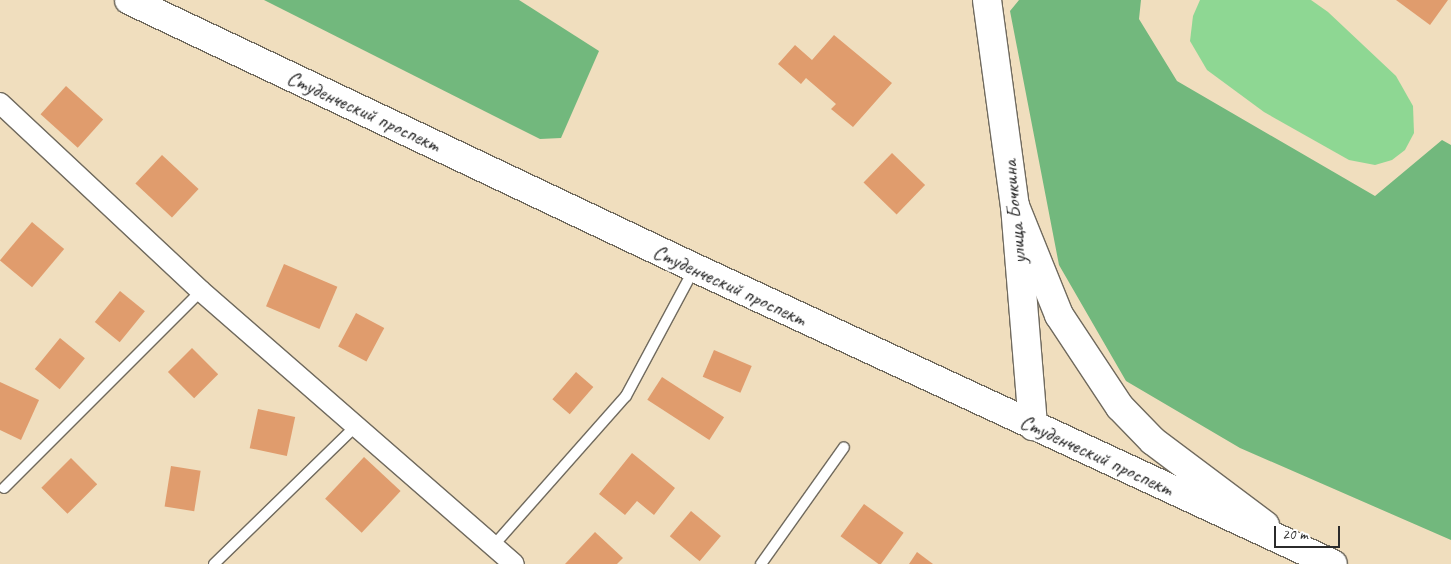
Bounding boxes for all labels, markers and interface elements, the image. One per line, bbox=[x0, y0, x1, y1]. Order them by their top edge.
street label: Студенческий проспект bbox=[283, 64, 445, 158]
street label: улица Бочкина bbox=[996, 159, 1032, 265]
street label: Студенческий проспект bbox=[649, 238, 811, 332]
street label: Студенческий проспект bbox=[1016, 408, 1178, 502]
scale bar bbox=[1276, 516, 1342, 548]
text: 20 m bbox=[1282, 525, 1308, 544]

